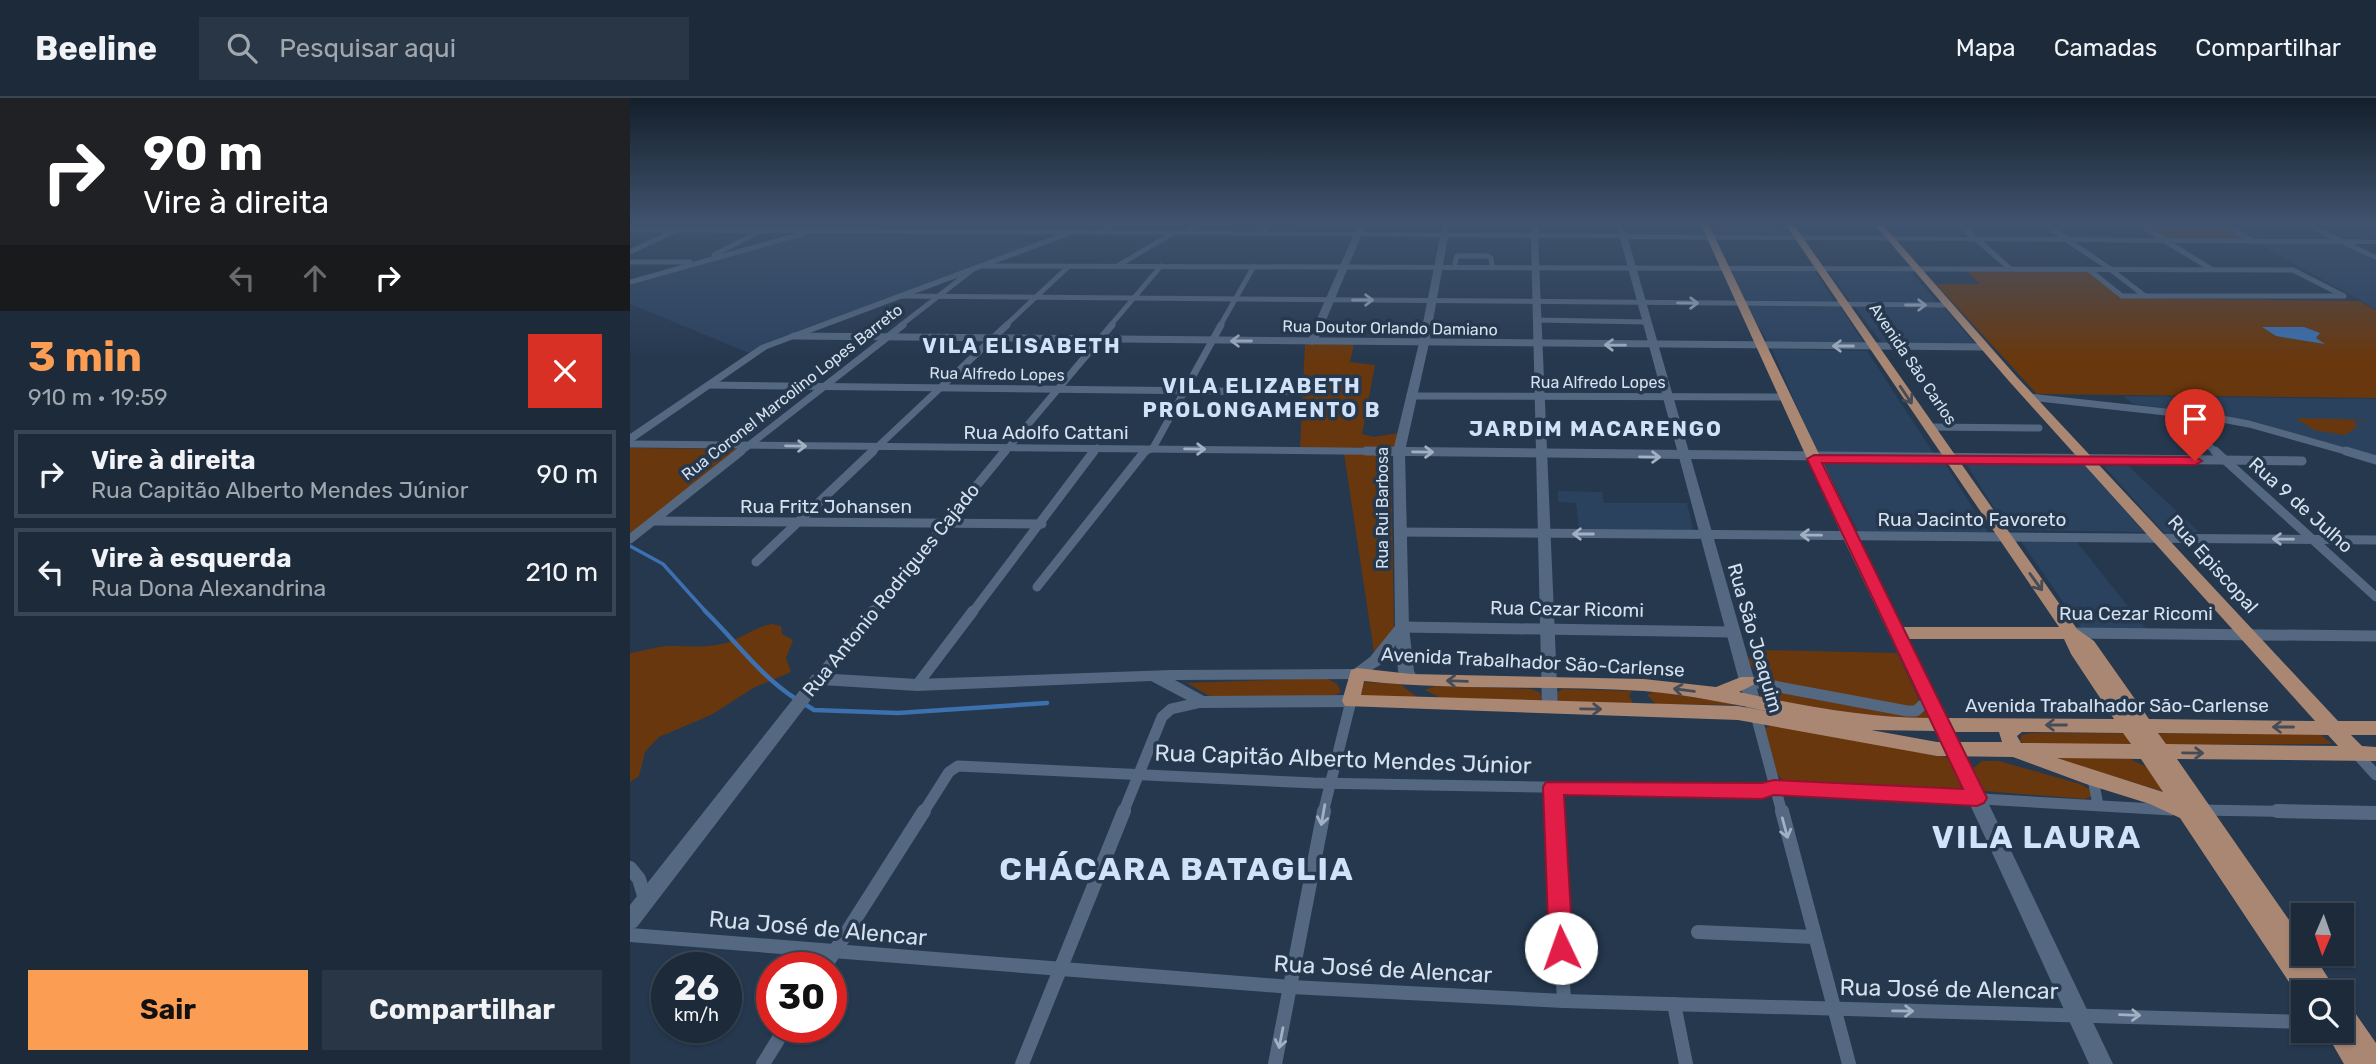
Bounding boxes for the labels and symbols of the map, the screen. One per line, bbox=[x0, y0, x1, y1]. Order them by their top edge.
one-way arrow bbox=[1351, 293, 1374, 307]
one-way arrow bbox=[1676, 296, 1699, 310]
one-way arrow bbox=[1904, 298, 1927, 312]
street label: Rua Coronel Marcolino Lopes Barreto bbox=[678, 300, 906, 484]
street label: Avenida São Carlos bbox=[1865, 300, 1961, 428]
street label: Rua Doutor Orlando Damiano bbox=[1282, 317, 1498, 339]
district label: VILA ELISABETH bbox=[922, 333, 1122, 358]
one-way arrow bbox=[1230, 334, 1253, 348]
one-way arrow bbox=[1604, 338, 1627, 351]
one-way arrow bbox=[1832, 339, 1855, 353]
street label: Rua Alfredo Lopes bbox=[929, 363, 1065, 385]
district label: VILA ELIZABETH PROLONGAMENTO B bbox=[1143, 373, 1381, 422]
street label: Rua Alfredo Lopes bbox=[1530, 373, 1666, 392]
one-way arrow bbox=[1899, 385, 1913, 404]
pin bbox=[2165, 389, 2225, 461]
district label: JARDIM MACARENGO bbox=[1469, 416, 1723, 441]
street label: Rua Adolfo Cattani bbox=[963, 421, 1129, 444]
one-way arrow bbox=[784, 439, 807, 453]
one-way arrow bbox=[1183, 442, 1206, 455]
one-way arrow bbox=[1411, 445, 1434, 459]
street label: Rua Rui Barbosa bbox=[1373, 447, 1392, 569]
one-way arrow bbox=[1638, 450, 1661, 464]
street label: Rua 9 de Julho bbox=[2244, 452, 2358, 558]
street label: Rua Antonio Rodrigues Cajado bbox=[798, 479, 984, 701]
street label: Rua Fritz Johansen bbox=[740, 495, 912, 518]
street label: Rua Jacinto Favoreto bbox=[1878, 508, 2066, 531]
street label: Rua Episcopal bbox=[2163, 510, 2263, 618]
one-way arrow bbox=[1572, 527, 1595, 541]
one-way arrow bbox=[1800, 528, 1823, 542]
one-way arrow bbox=[2272, 532, 2295, 545]
street label: Rua São Joaquim bbox=[1723, 561, 1787, 715]
one-way arrow bbox=[2029, 572, 2043, 591]
street label: Rua Cezar Ricomi bbox=[1490, 596, 1644, 622]
street label: Rua Cezar Ricomi bbox=[2059, 602, 2213, 625]
street label: Avenida Trabalhador São-Carlense bbox=[1381, 643, 1685, 681]
one-way arrow bbox=[1446, 675, 1469, 688]
one-way arrow bbox=[1674, 683, 1696, 696]
street label: Avenida Trabalhador São-Carlense bbox=[1965, 694, 2269, 717]
one-way arrow bbox=[1579, 702, 1602, 716]
one-way arrow bbox=[2045, 718, 2068, 732]
one-way arrow bbox=[2272, 720, 2295, 734]
street label: Rua Capitão Alberto Mendes Júnior bbox=[1154, 738, 1532, 780]
one-way arrow bbox=[2181, 746, 2204, 760]
one-way arrow bbox=[1316, 803, 1329, 826]
one-way arrow bbox=[1780, 817, 1793, 839]
district label: VILA LAURA bbox=[1932, 818, 2142, 856]
district label: CHÁCARA BATAGLIA bbox=[999, 850, 1355, 888]
north arrow bbox=[2291, 903, 2354, 966]
street label: Rua José de Alencar bbox=[708, 905, 928, 952]
position arrow bbox=[1524, 911, 1598, 985]
street label: Rua José de Alencar bbox=[1273, 949, 1493, 989]
speed limit sign: 30 bbox=[756, 952, 847, 1043]
street label: Rua José de Alencar bbox=[1839, 973, 2059, 1005]
one-way arrow bbox=[1891, 1004, 1914, 1018]
one-way arrow bbox=[2118, 1009, 2141, 1022]
one-way arrow bbox=[1273, 1026, 1287, 1049]

